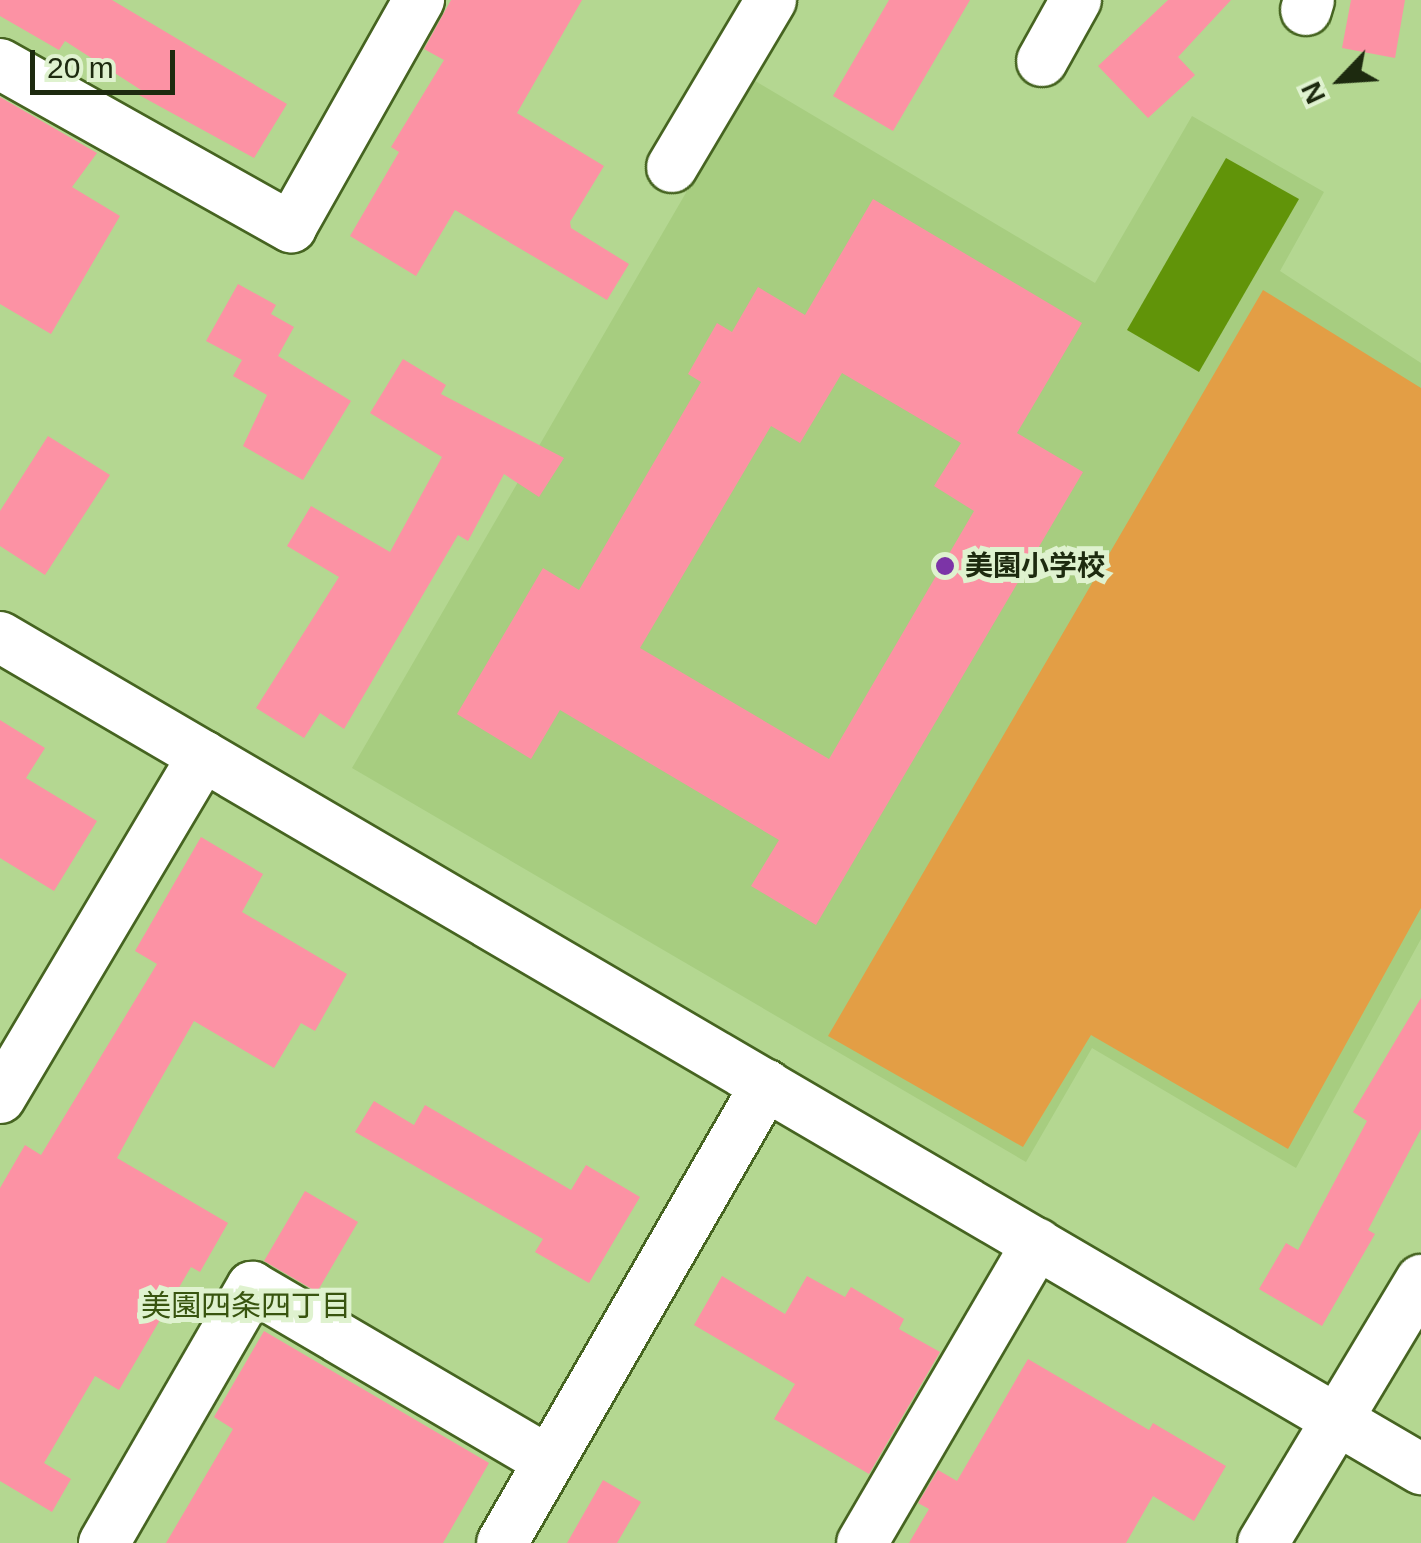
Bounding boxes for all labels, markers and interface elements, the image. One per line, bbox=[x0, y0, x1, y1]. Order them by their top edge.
scale bar bbox=[35, 30, 180, 92]
north arrow bbox=[1291, 30, 1391, 130]
text: 20 m bbox=[47, 51, 114, 84]
text: N bbox=[1295, 77, 1332, 109]
place label: 美園小学校 bbox=[965, 549, 1105, 583]
marker: 美園小学校 bbox=[934, 555, 956, 577]
district label: 美園四条四丁目 bbox=[141, 1288, 351, 1324]

